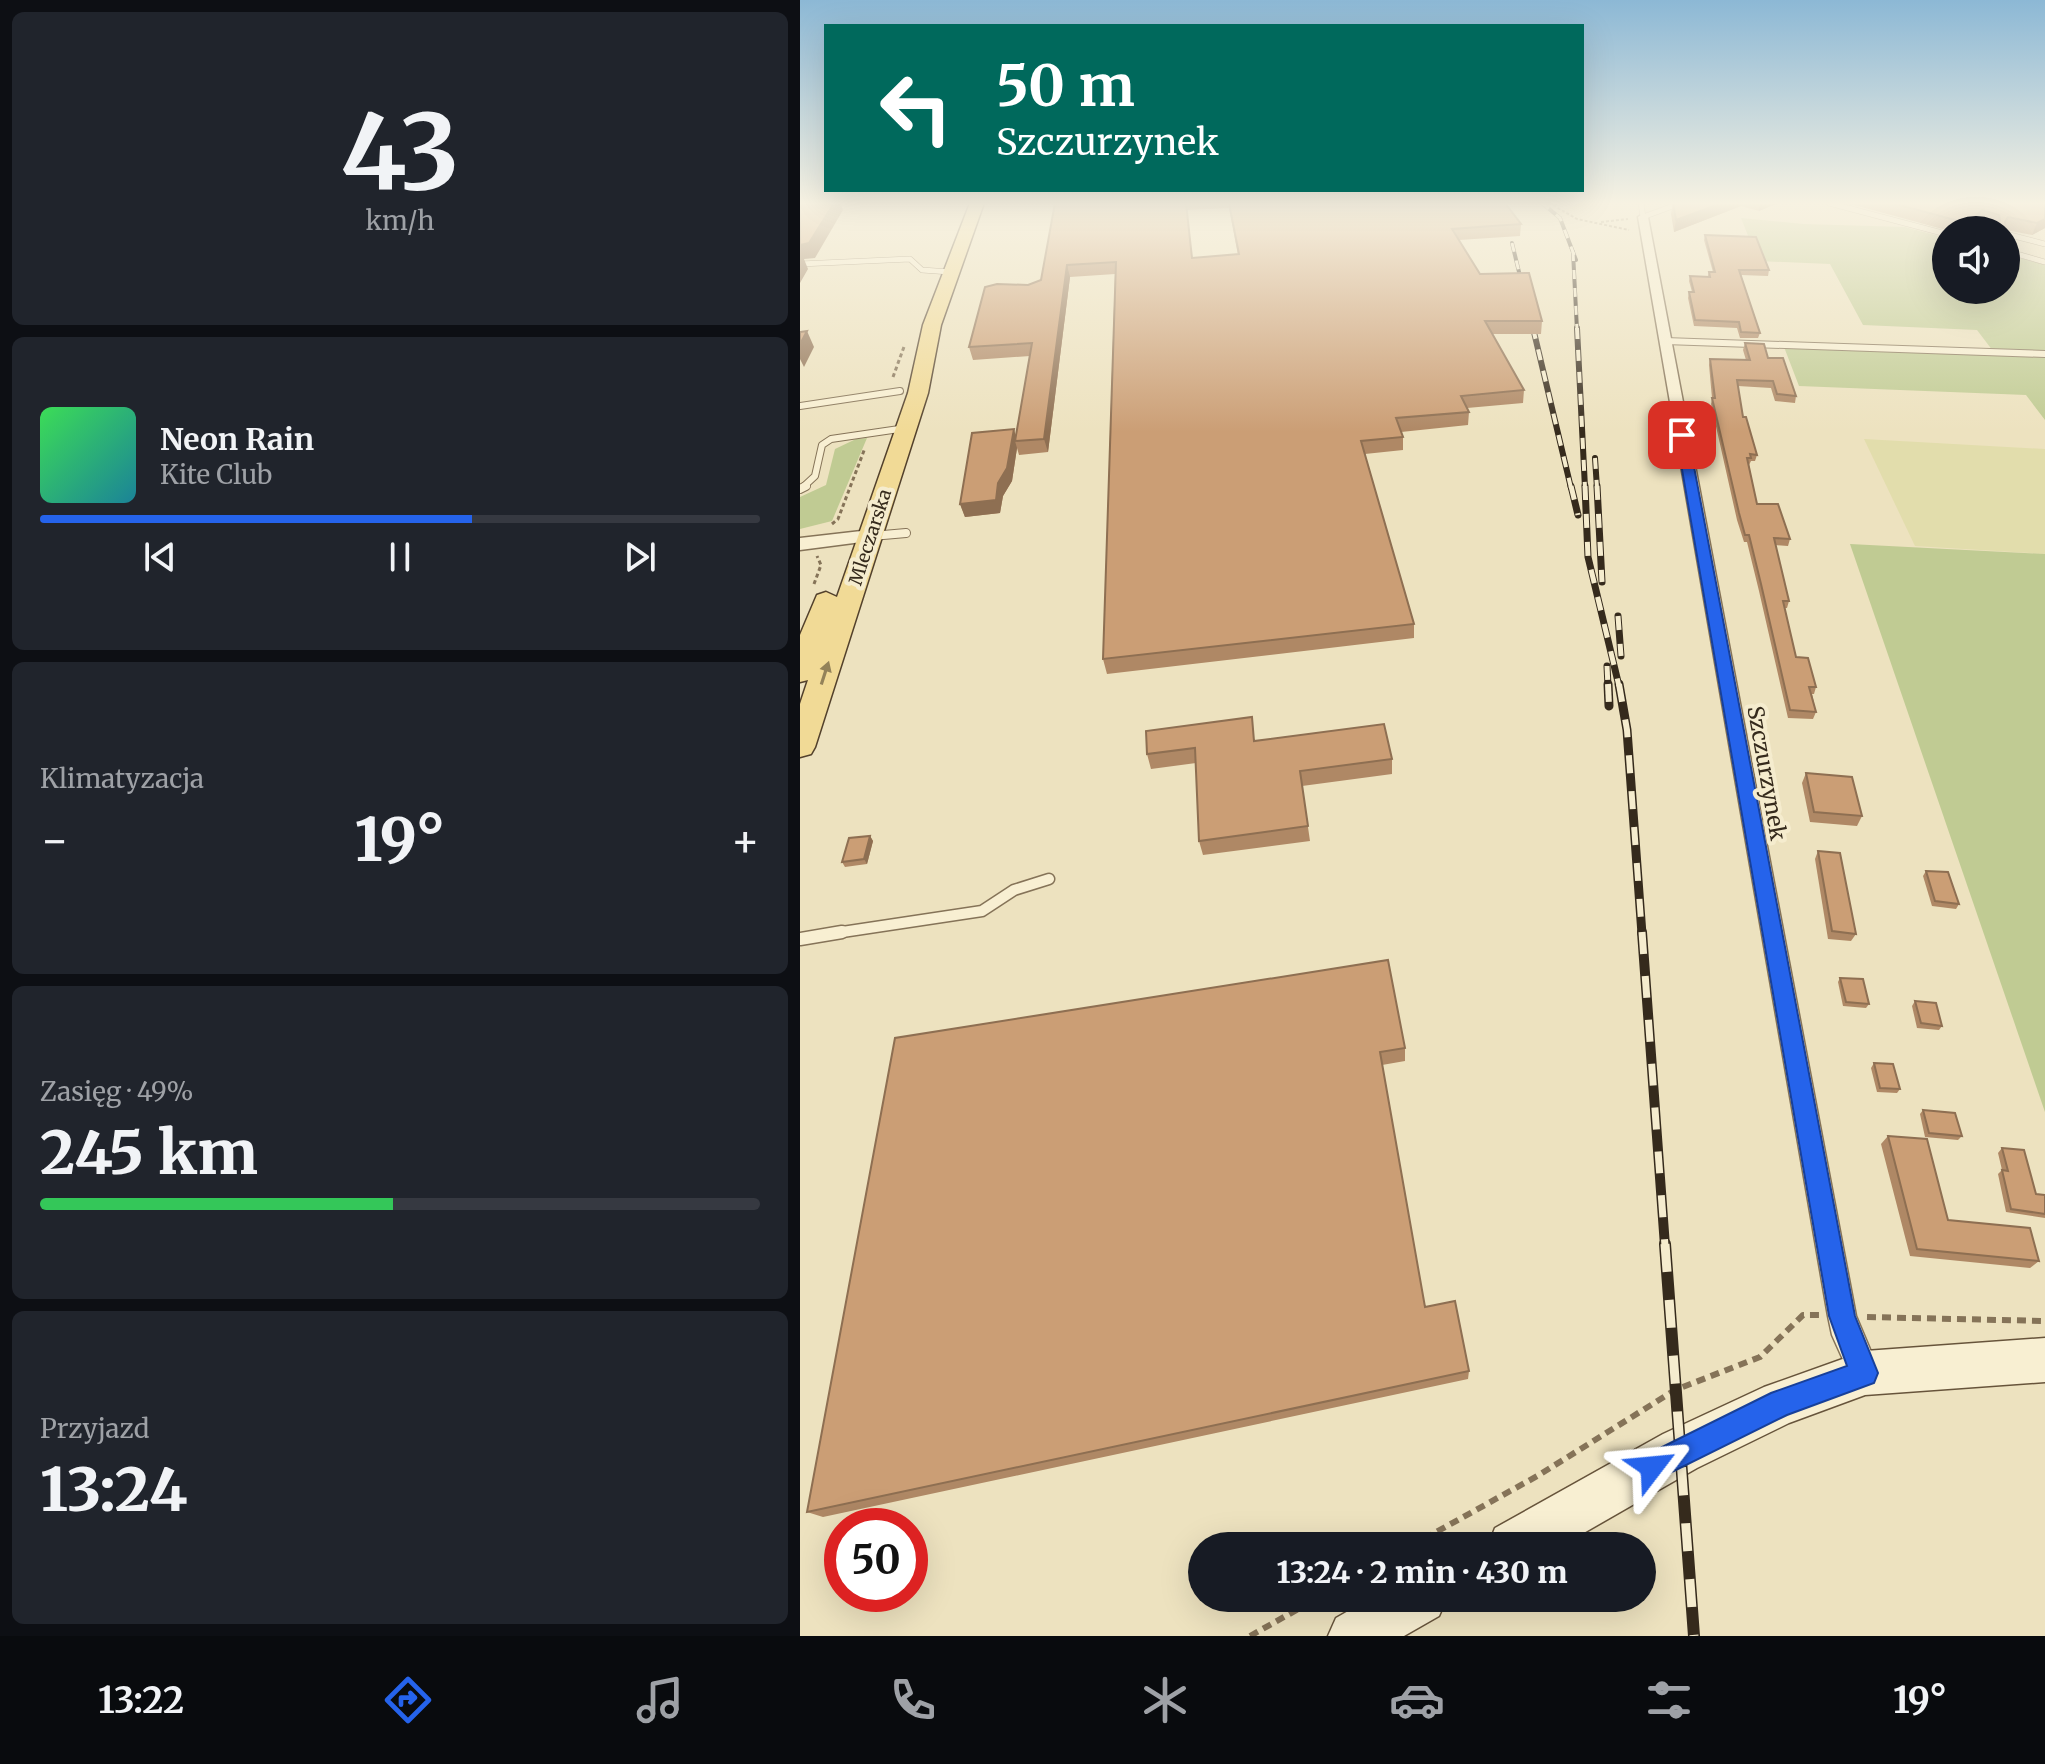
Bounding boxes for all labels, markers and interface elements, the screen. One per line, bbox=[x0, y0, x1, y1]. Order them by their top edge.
text: 50 m bbox=[996, 51, 1135, 121]
icon: left bbox=[864, 56, 968, 160]
text: 43 bbox=[340, 87, 460, 217]
text: Szczurzynek bbox=[996, 120, 1219, 165]
text: km/h bbox=[366, 204, 434, 237]
map controls bbox=[1932, 216, 2020, 304]
button: sound bbox=[1932, 216, 2020, 304]
pin bbox=[1648, 401, 1716, 469]
icon: arrive bbox=[1660, 413, 1704, 457]
text: Neon Rain bbox=[160, 420, 314, 458]
text: Kite Club bbox=[160, 458, 272, 491]
street label: Mleczarska bbox=[844, 486, 896, 588]
icon: previous bbox=[138, 535, 182, 579]
icon: pause bbox=[378, 535, 422, 579]
icon: next bbox=[618, 535, 662, 579]
one-way arrow bbox=[819, 661, 831, 685]
street label: Szczurzynek bbox=[1741, 704, 1793, 842]
text: Klimatyzacja bbox=[40, 762, 204, 795]
text: 19° bbox=[355, 802, 445, 877]
text: − bbox=[40, 813, 69, 868]
text: + bbox=[731, 813, 760, 868]
text: Zasięg · 49% bbox=[40, 1075, 194, 1108]
text: 245 km bbox=[40, 1115, 258, 1190]
text: Przyjazd bbox=[40, 1412, 149, 1445]
position arrow bbox=[1610, 1425, 1694, 1509]
text: 13:24 bbox=[40, 1452, 188, 1527]
speed limit sign: 50 bbox=[824, 1508, 928, 1612]
text: 13:24 · 2 min · 430 m bbox=[1276, 1553, 1568, 1591]
icon: directions bbox=[380, 1672, 436, 1728]
icon: music bbox=[632, 1672, 688, 1728]
icon: phone bbox=[885, 1672, 941, 1728]
icon: climate bbox=[1137, 1672, 1193, 1728]
icon: car bbox=[1389, 1672, 1445, 1728]
icon: filters bbox=[1641, 1672, 1697, 1728]
text: 13:22 bbox=[98, 1678, 184, 1723]
text: 19° bbox=[1893, 1678, 1947, 1723]

